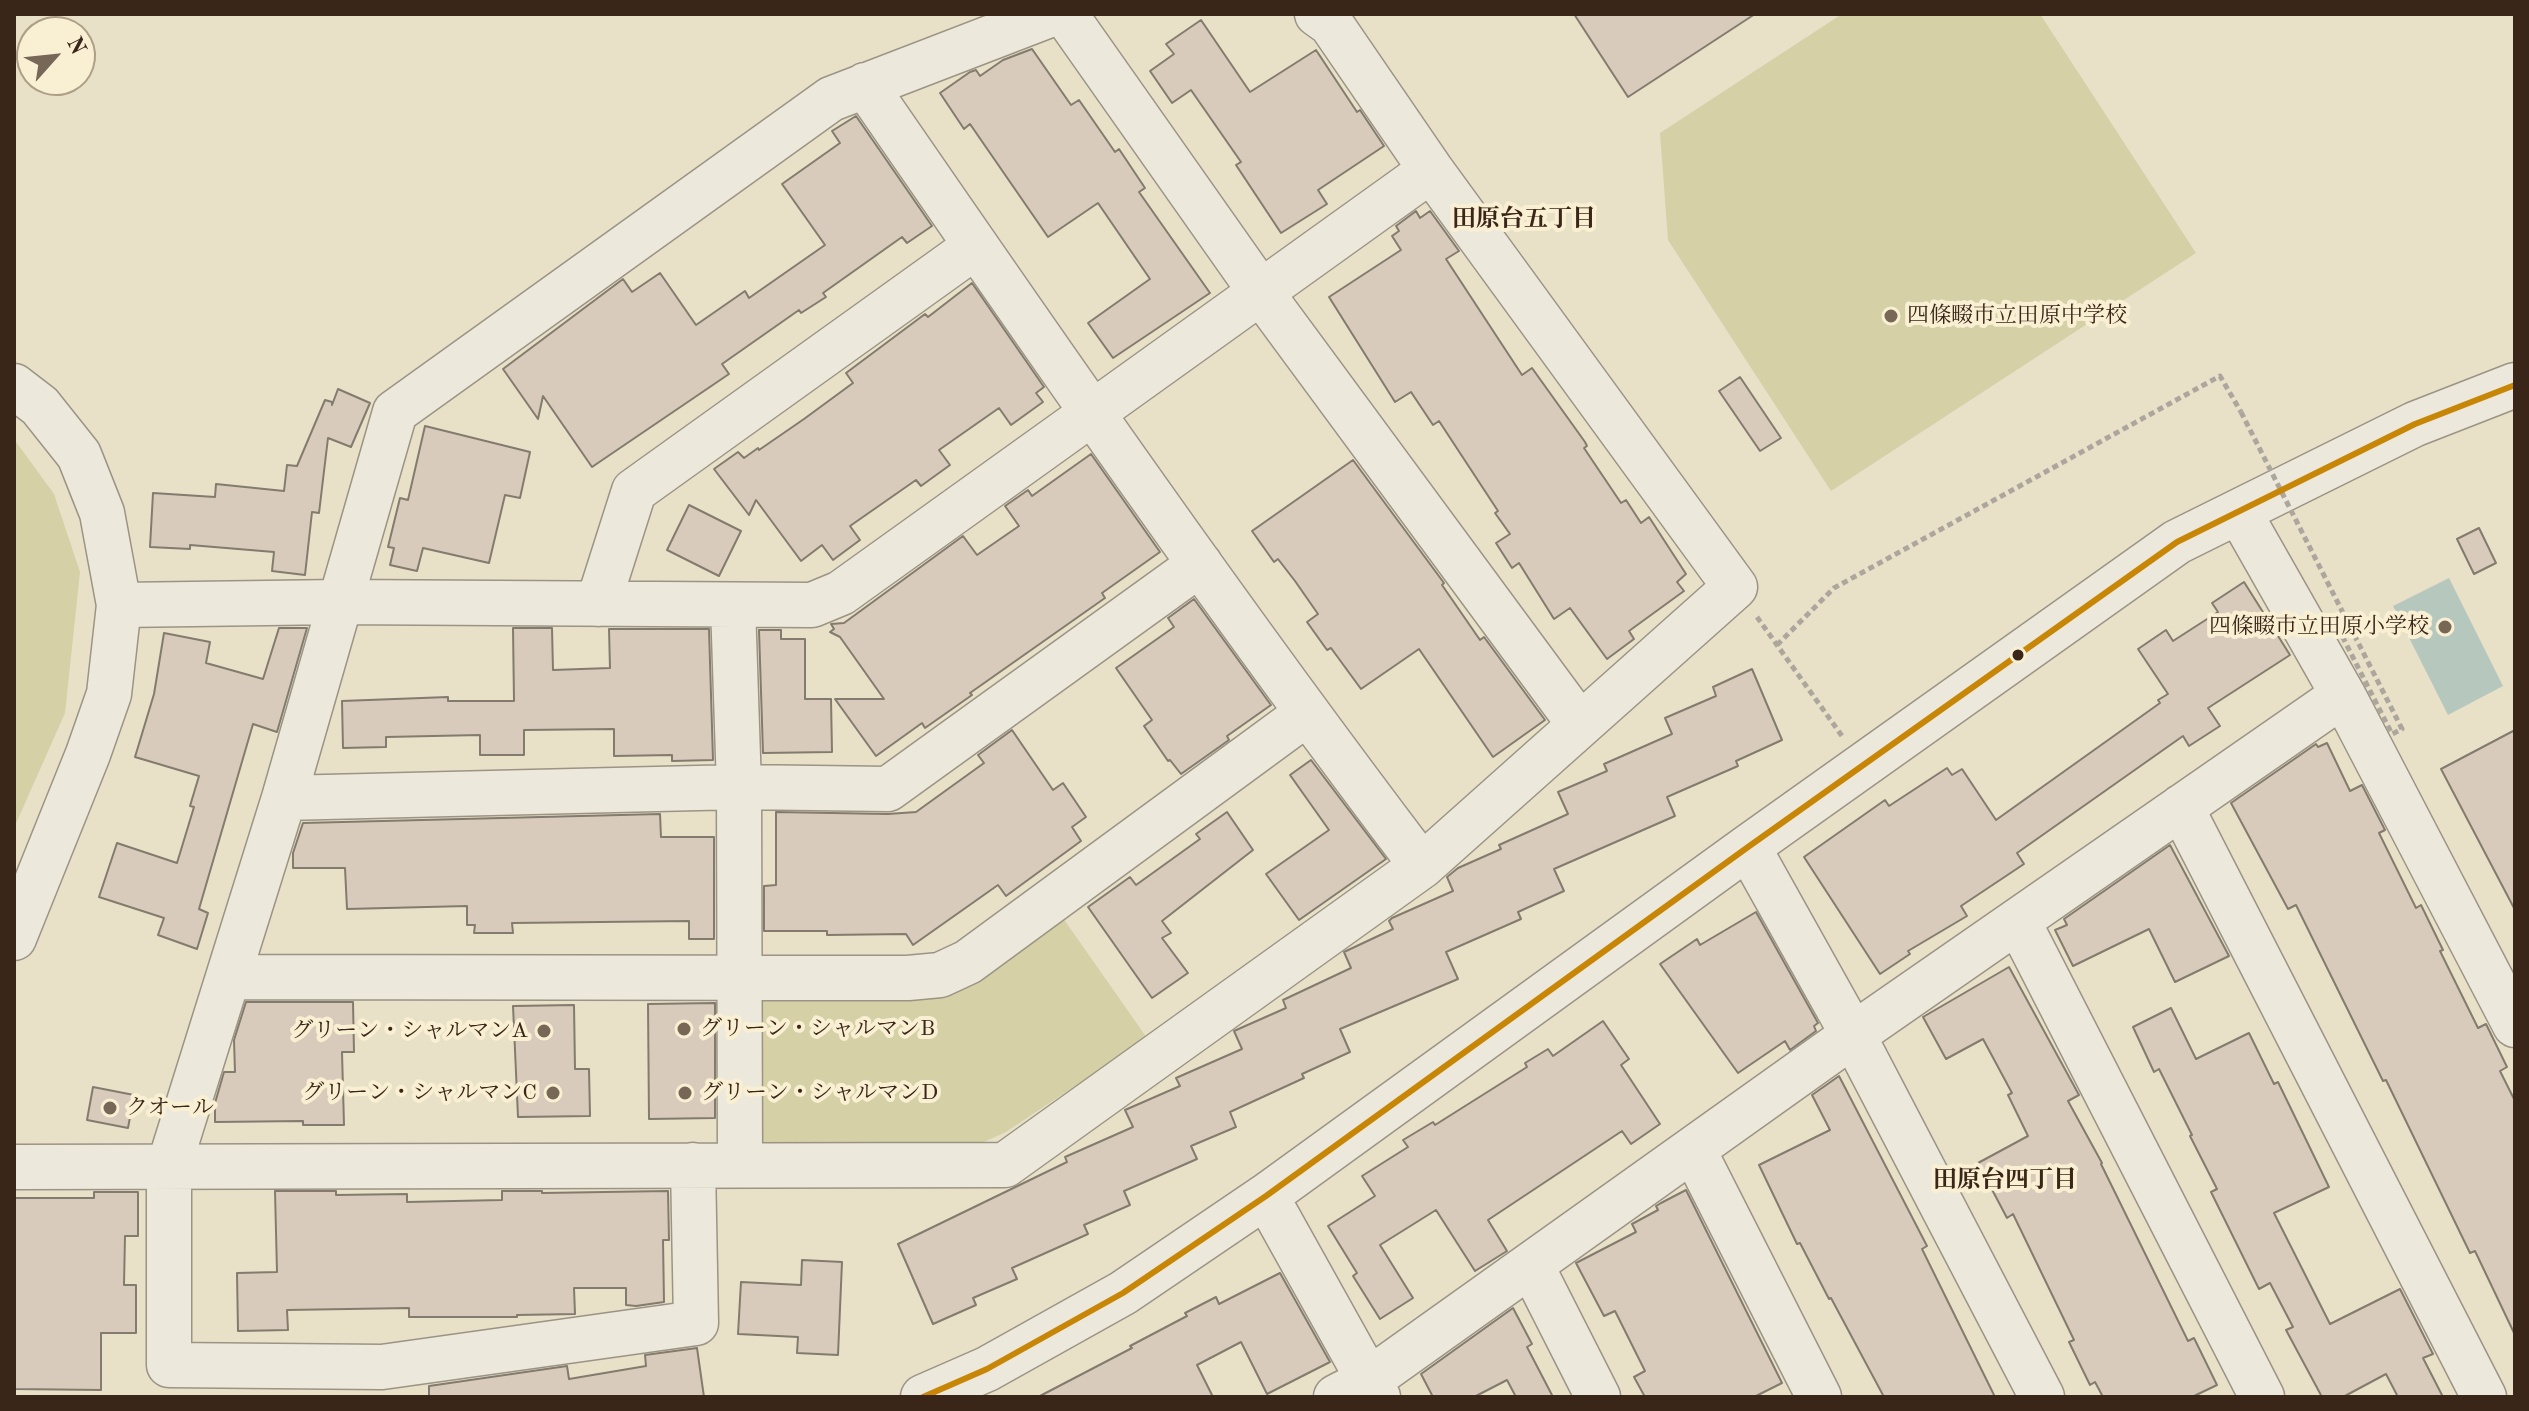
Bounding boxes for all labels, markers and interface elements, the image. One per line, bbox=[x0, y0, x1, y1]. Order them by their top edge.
north arrow bbox=[16, 16, 96, 96]
text: N bbox=[62, 34, 89, 58]
district label: 田原台五丁目 bbox=[1452, 206, 1596, 234]
place label: 四條畷市立田原中学校 bbox=[1907, 303, 2127, 329]
marker: 四條畷市立田原中学校 bbox=[1882, 307, 1900, 325]
place label: 四條畷市立田原小学校 bbox=[2209, 614, 2429, 640]
marker: 四條畷市立田原小学校 bbox=[2436, 618, 2454, 636]
unlabelled marker bbox=[2010, 647, 2026, 663]
place label: グリーン・シャルマンB bbox=[700, 1016, 935, 1042]
place label: グリーン・シャルマンA bbox=[291, 1018, 528, 1044]
marker: グリーン・シャルマンB bbox=[675, 1020, 693, 1038]
marker: グリーン・シャルマンA bbox=[535, 1022, 553, 1040]
place label: グリーン・シャルマンC bbox=[302, 1080, 537, 1106]
place label: グリーン・シャルマンD bbox=[701, 1080, 938, 1106]
marker: グリーン・シャルマンC bbox=[544, 1084, 562, 1102]
marker: グリーン・シャルマンD bbox=[676, 1084, 694, 1102]
place label: クオール bbox=[126, 1095, 214, 1121]
marker: クオール bbox=[101, 1099, 119, 1117]
district label: 田原台四丁目 bbox=[1933, 1167, 2077, 1195]

